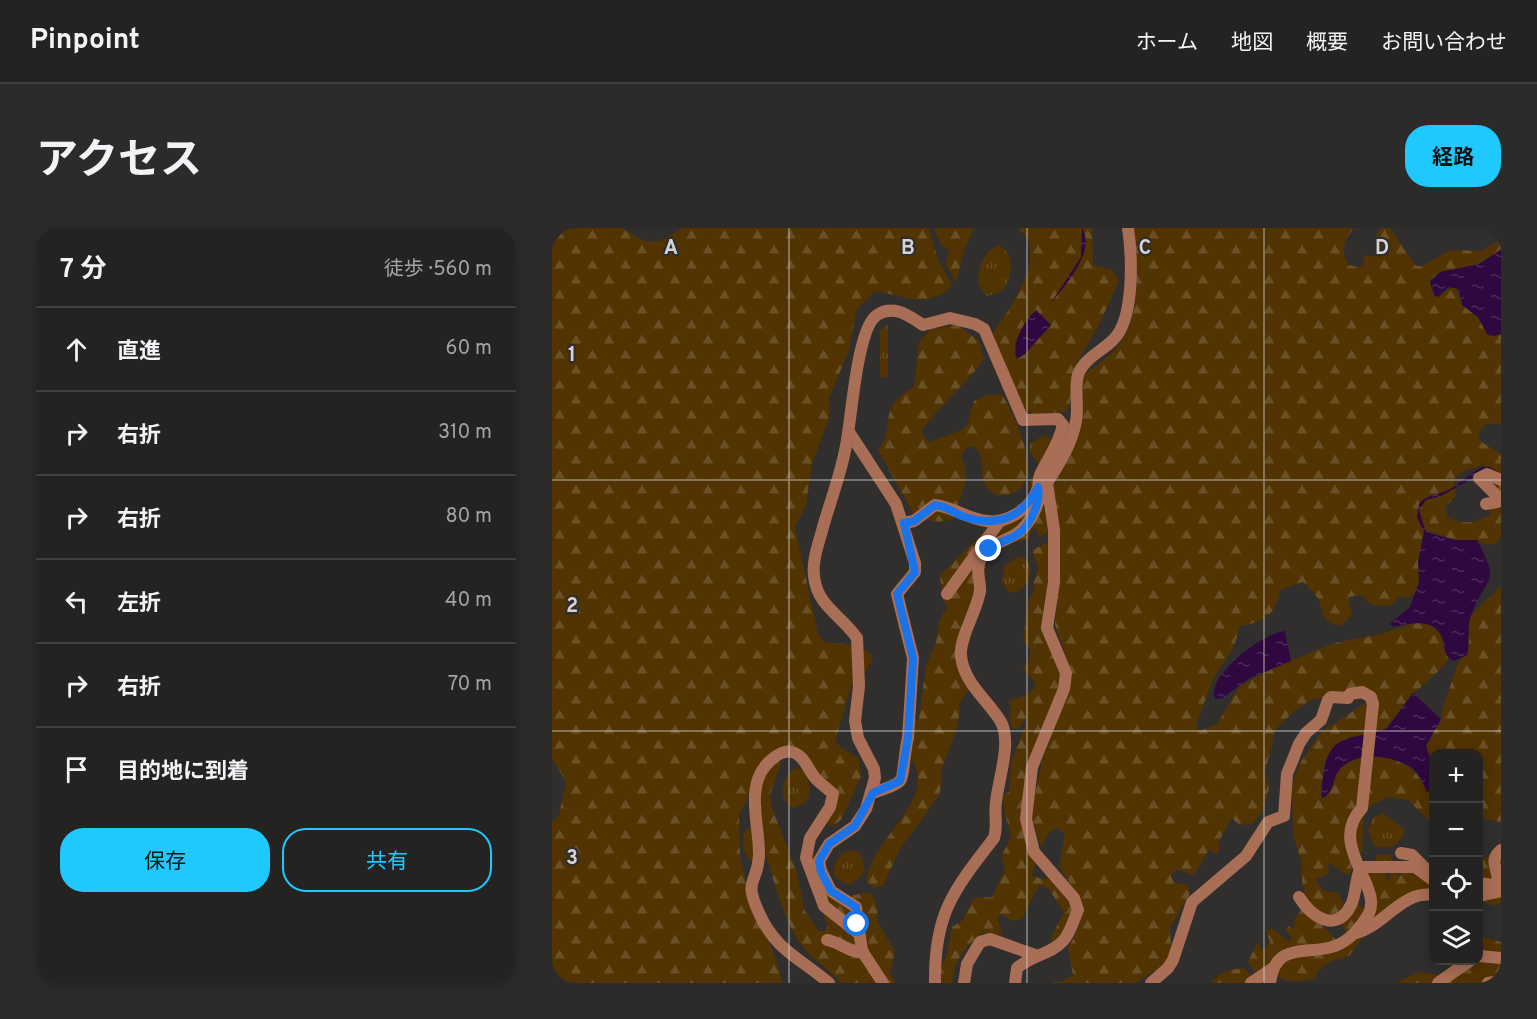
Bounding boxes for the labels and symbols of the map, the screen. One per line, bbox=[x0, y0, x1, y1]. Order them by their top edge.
text: A bbox=[664, 236, 678, 262]
text: B bbox=[901, 236, 915, 262]
text: C bbox=[1139, 236, 1151, 262]
text: D bbox=[1375, 236, 1389, 262]
text: 1 bbox=[568, 343, 576, 369]
route end bbox=[975, 535, 1001, 561]
text: 2 bbox=[566, 594, 578, 620]
text: 3 bbox=[566, 846, 578, 872]
route start bbox=[843, 910, 869, 936]

